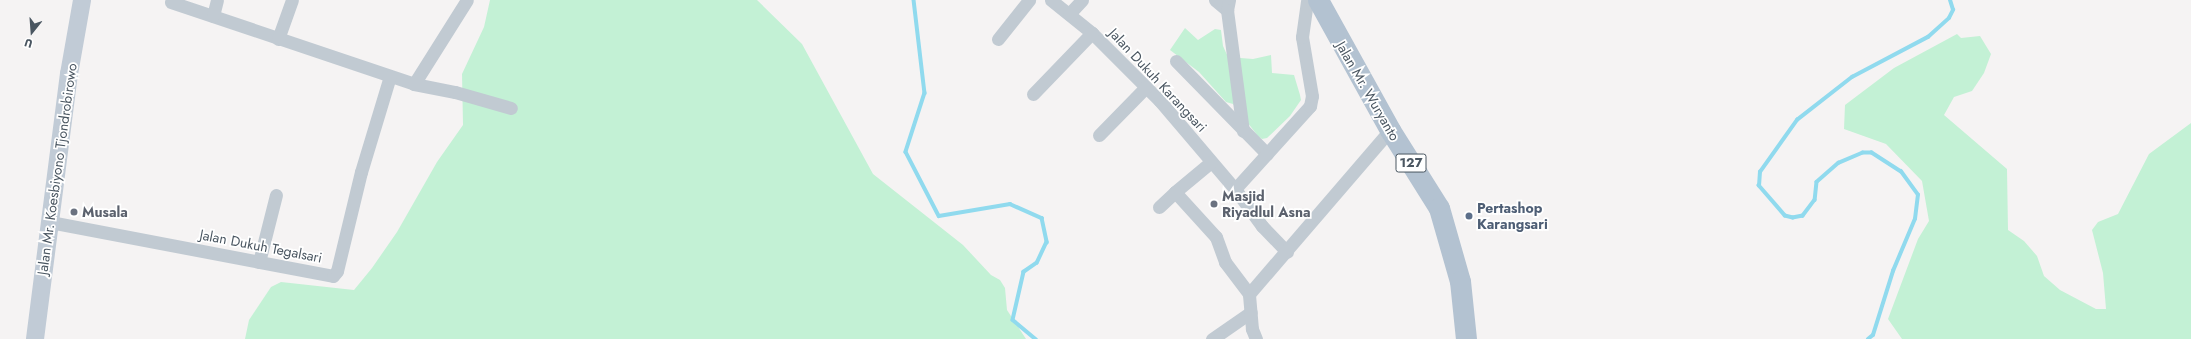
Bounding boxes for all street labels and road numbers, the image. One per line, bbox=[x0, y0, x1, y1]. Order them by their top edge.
street label: Jalan Dukuh Karangsari bbox=[1106, 25, 1210, 135]
street label: Jalan Mr. Wuryanto bbox=[1333, 38, 1403, 144]
street label: Jalan Mr. Koesbiyono Tjondrobirowo bbox=[34, 62, 80, 276]
road number: 127 bbox=[1395, 152, 1427, 174]
street label: Jalan Dukuh Tegalsari bbox=[198, 226, 324, 266]

